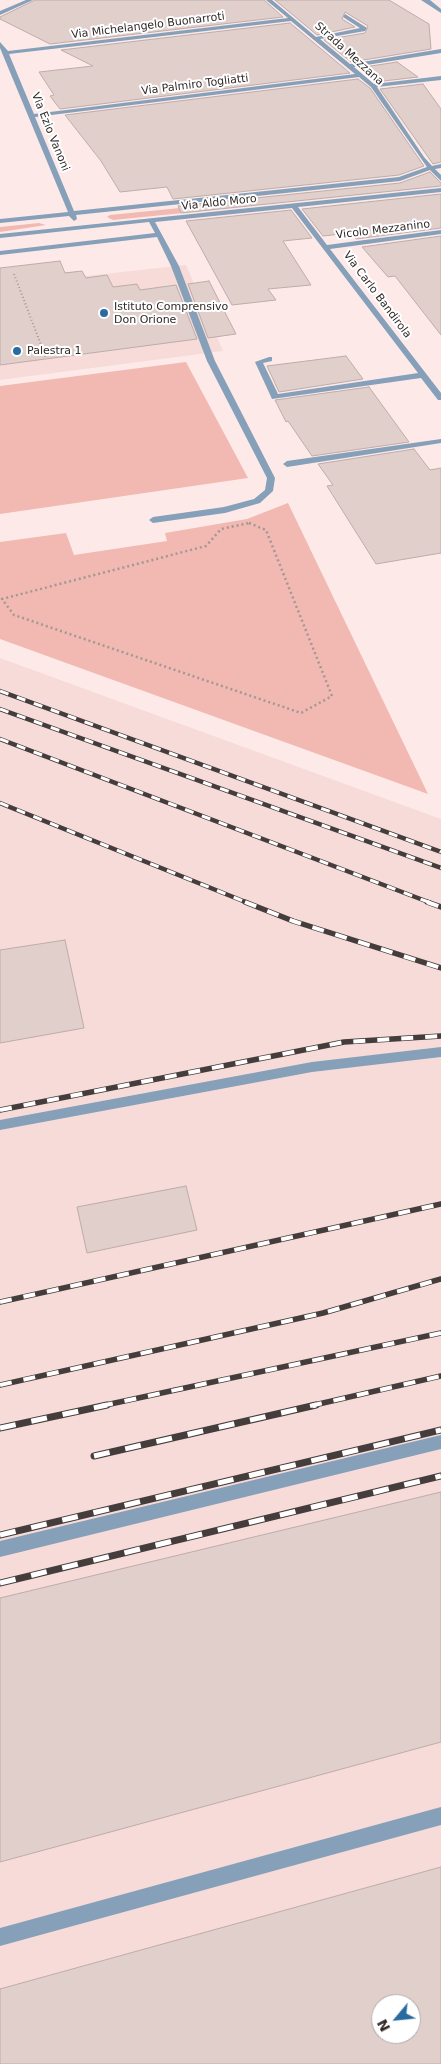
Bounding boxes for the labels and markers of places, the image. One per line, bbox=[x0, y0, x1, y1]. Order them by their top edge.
place label: Istituto Comprensivo Don Orione bbox=[114, 300, 228, 326]
marker: Istituto Comprensivo Don Orione bbox=[98, 307, 110, 319]
place label: Palestra 1 bbox=[27, 344, 82, 358]
marker: Palestra 1 bbox=[11, 345, 23, 357]

